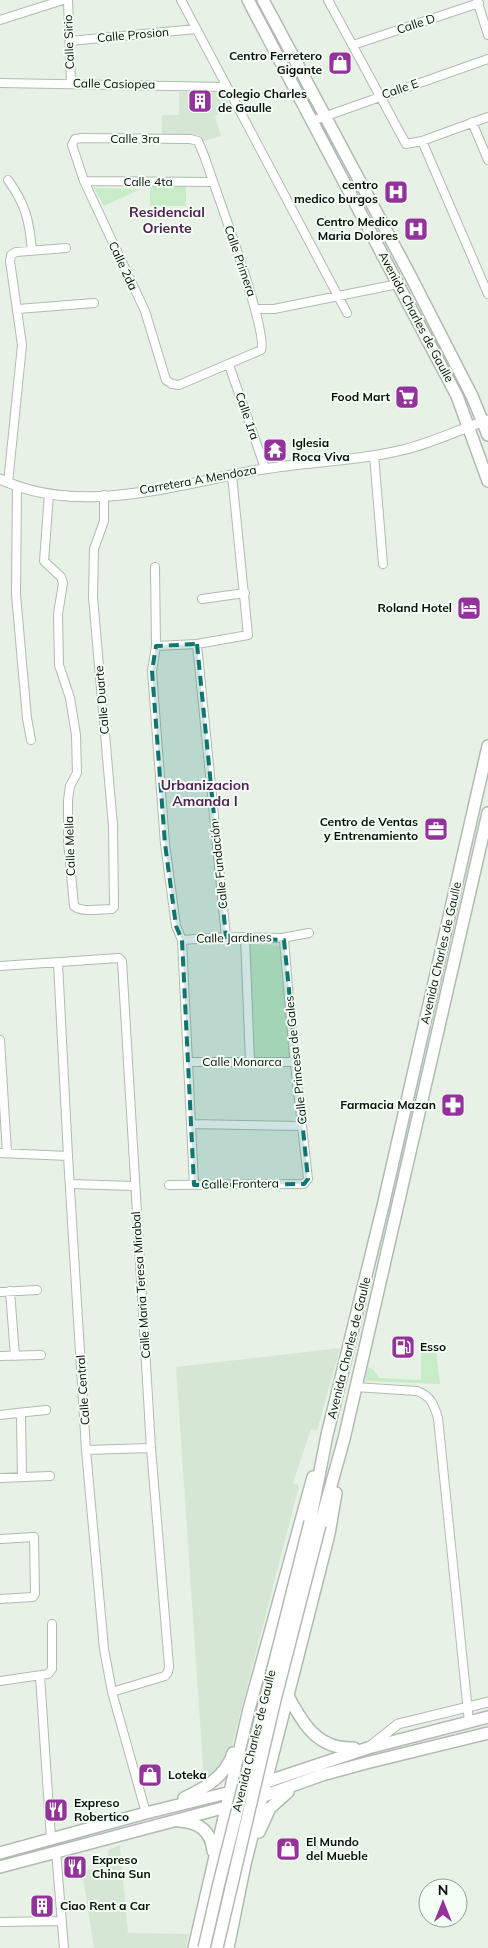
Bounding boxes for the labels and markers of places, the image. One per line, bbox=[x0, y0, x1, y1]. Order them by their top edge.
place label: Centro Ferretero Gigante bbox=[229, 48, 322, 77]
shop icon: Centro Ferretero Gigante bbox=[327, 50, 353, 76]
place label: Colegio Charles de Gaulle bbox=[218, 86, 307, 115]
building icon: Colegio Charles de Gaulle bbox=[187, 88, 213, 114]
place label: centro medico burgos bbox=[294, 177, 378, 206]
hospital icon: centro medico burgos bbox=[383, 179, 409, 205]
place label: Centro Medico Maria Dolores bbox=[316, 214, 398, 243]
hospital icon: Centro Medico Maria Dolores bbox=[403, 216, 429, 242]
supermarket icon: Food Mart bbox=[394, 384, 420, 410]
place label: Food Mart bbox=[331, 389, 390, 404]
place label: Iglesia Roca Viva bbox=[292, 435, 350, 464]
temple icon: Iglesia Roca Viva bbox=[262, 437, 288, 463]
hotel icon: Roland Hotel bbox=[456, 595, 482, 621]
place label: Roland Hotel bbox=[378, 600, 452, 615]
place label: Centro de Ventas y Entrenamiento bbox=[320, 814, 418, 843]
office icon: Centro de Ventas y Entrenamiento bbox=[423, 816, 449, 842]
pharmacy icon: Farmacia Mazan bbox=[440, 1092, 466, 1118]
place label: Farmacia Mazan bbox=[340, 1097, 436, 1112]
fuel station icon: Esso bbox=[390, 1334, 416, 1360]
place label: Esso bbox=[420, 1339, 446, 1354]
shop icon: Loteka bbox=[137, 1762, 163, 1788]
place label: Loteka bbox=[168, 1767, 207, 1782]
place label: Expreso Robertico bbox=[74, 1795, 129, 1824]
restaurant icon: Expreso Robertico bbox=[43, 1797, 69, 1823]
place label: El Mundo del Mueble bbox=[306, 1834, 368, 1863]
shop icon: El Mundo del Mueble bbox=[275, 1836, 301, 1862]
place label: Expreso China Sun bbox=[92, 1852, 151, 1881]
restaurant icon: Expreso China Sun bbox=[62, 1854, 88, 1880]
building icon: Ciao Rent a Car bbox=[29, 1893, 55, 1919]
place label: Ciao Rent a Car bbox=[60, 1898, 150, 1913]

